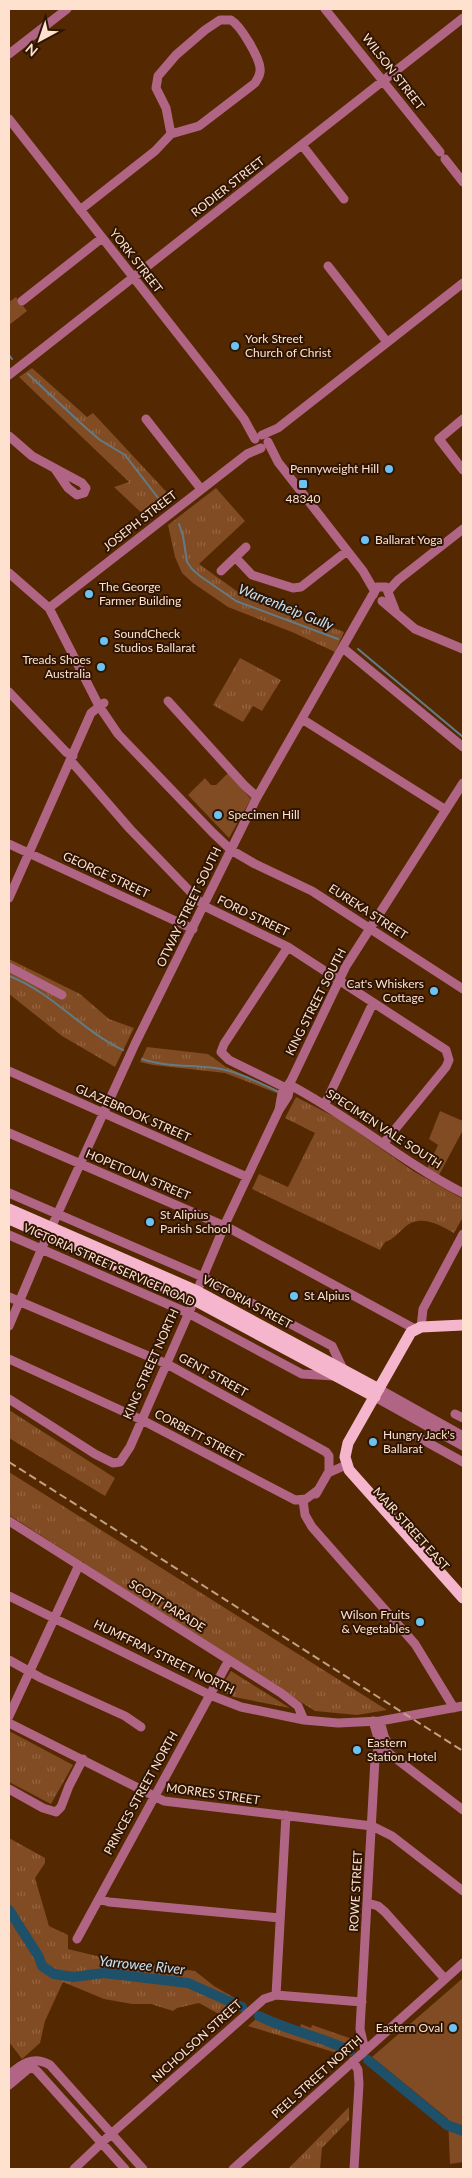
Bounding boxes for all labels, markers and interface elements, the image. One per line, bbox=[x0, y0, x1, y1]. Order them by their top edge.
north arrow bbox=[15, 15, 65, 65]
street label: WILSON STREET bbox=[359, 31, 428, 113]
text: N bbox=[22, 40, 41, 60]
street label: RODIER STREET bbox=[188, 153, 267, 220]
street label: YORK STREET bbox=[107, 226, 166, 296]
place label: York Street Church of Christ bbox=[245, 331, 332, 360]
marker: York Street Church of Christ bbox=[229, 340, 241, 352]
place label: Pennyweight Hill bbox=[290, 461, 379, 476]
marker: Pennyweight Hill bbox=[383, 463, 395, 475]
marker: 48340 bbox=[297, 478, 309, 490]
street label: JOSEPH STREET bbox=[100, 487, 180, 554]
place label: 48340 bbox=[286, 491, 320, 506]
place label: Ballarat Yoga bbox=[375, 532, 443, 547]
marker: Ballarat Yoga bbox=[359, 534, 371, 546]
place label: The George Farmer Building bbox=[99, 579, 181, 608]
water label: Warrenheip Gully bbox=[236, 580, 336, 633]
marker: The George Farmer Building bbox=[83, 588, 95, 600]
place label: SoundCheck Studios Ballarat bbox=[114, 626, 196, 655]
marker: SoundCheck Studios Ballarat bbox=[98, 635, 110, 647]
place label: Treads Shoes Australia bbox=[22, 652, 91, 681]
marker: Treads Shoes Australia bbox=[95, 661, 107, 673]
place label: Specimen Hill bbox=[228, 807, 300, 822]
marker: Specimen Hill bbox=[212, 809, 224, 821]
street label: OTWAY STREET SOUTH bbox=[153, 844, 224, 969]
street label: GEORGE STREET bbox=[61, 848, 152, 901]
street label: EUREKA STREET bbox=[326, 881, 411, 943]
street label: FORD STREET bbox=[215, 892, 292, 939]
street label: KING STREET SOUTH bbox=[282, 946, 349, 1058]
place label: Cat's Whiskers Cottage bbox=[347, 976, 424, 1005]
marker: Cat's Whiskers Cottage bbox=[428, 985, 440, 997]
street label: GLAZEBROOK STREET bbox=[73, 1080, 193, 1145]
street label: SPECIMEN VALE SOUTH bbox=[324, 1086, 445, 1172]
street label: HOPETOUN STREET bbox=[84, 1146, 193, 1203]
place label: St Alipius Parish School bbox=[160, 1207, 231, 1236]
marker: St Alipius Parish School bbox=[144, 1216, 156, 1228]
street label: VICTORIA STREET SERVICE ROAD bbox=[21, 1220, 197, 1309]
street label: VICTORIA STREET bbox=[200, 1272, 295, 1332]
place label: St Alpius bbox=[304, 1288, 350, 1303]
marker: St Alpius bbox=[288, 1290, 300, 1302]
street label: KING STREET NORTH bbox=[119, 1306, 182, 1421]
street label: GENT STREET bbox=[176, 1349, 250, 1400]
street label: CORBETT STREET bbox=[152, 1406, 246, 1465]
place label: Hungry Jack's Ballarat bbox=[383, 1427, 455, 1456]
marker: Hungry Jack's Ballarat bbox=[367, 1436, 379, 1448]
street label: MAIR STREET EAST bbox=[370, 1484, 453, 1573]
street label: SCOTT PARADE bbox=[126, 1576, 208, 1635]
place label: Wilson Fruits & Vegetables bbox=[340, 1607, 410, 1636]
street label: HUMFFRAY STREET NORTH bbox=[91, 1616, 237, 1697]
marker: Wilson Fruits & Vegetables bbox=[414, 1616, 426, 1628]
street label: PRINCES STREET NORTH bbox=[100, 1728, 181, 1857]
place label: Eastern Station Hotel bbox=[367, 1735, 437, 1764]
marker: Eastern Station Hotel bbox=[351, 1744, 363, 1756]
street label: MORRES STREET bbox=[165, 1780, 261, 1807]
street label: ROWE STREET bbox=[346, 1850, 365, 1932]
water label: Yarrowee River bbox=[98, 1952, 186, 1977]
street label: NICHOLSON STREET bbox=[149, 1996, 245, 2085]
place label: Eastern Oval bbox=[376, 2020, 443, 2035]
marker: Eastern Oval bbox=[447, 2022, 459, 2034]
street label: PEEL STREET NORTH bbox=[268, 2032, 365, 2121]

